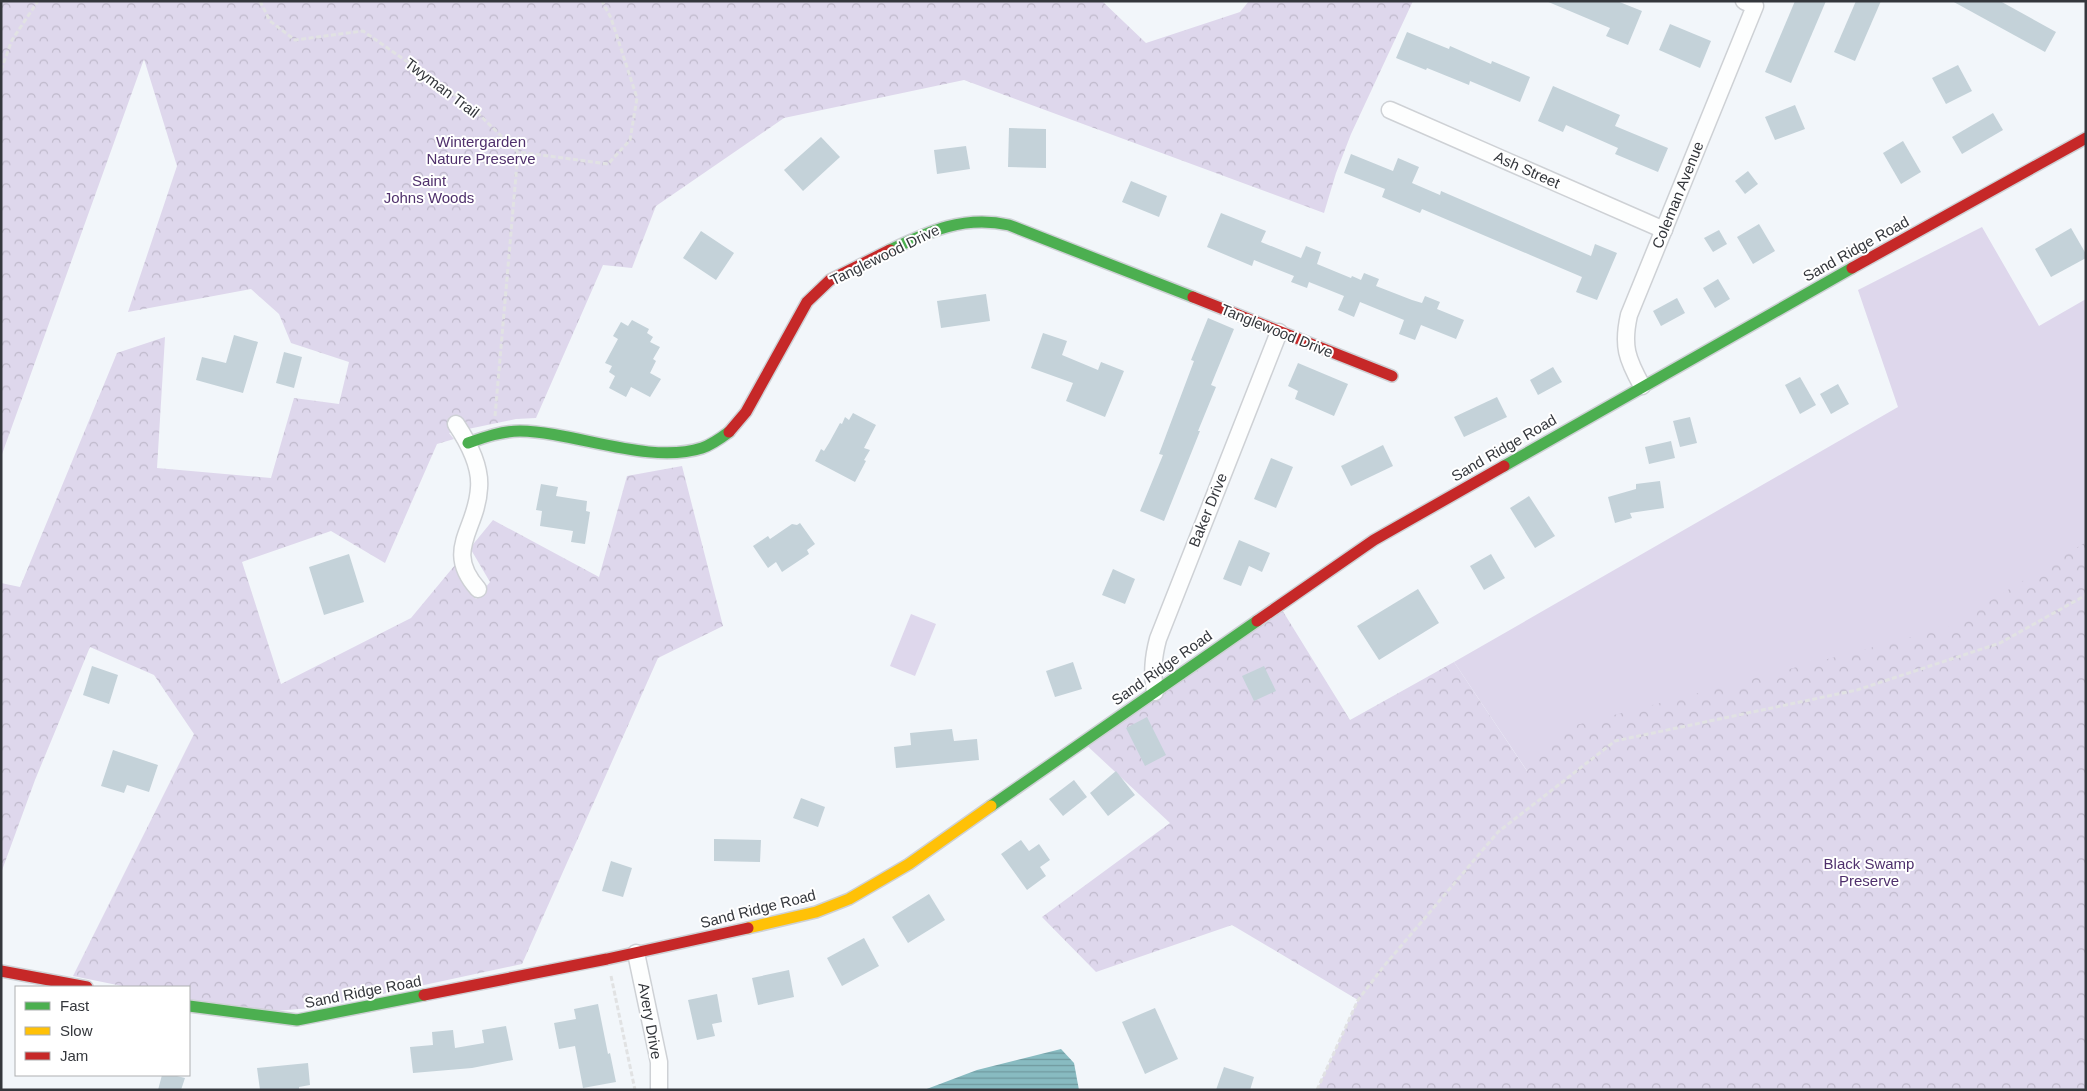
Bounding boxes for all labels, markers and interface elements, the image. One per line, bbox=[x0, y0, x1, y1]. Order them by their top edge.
street label: Twyman Trail bbox=[402, 54, 483, 121]
park label: Wintergarden Nature Preserve bbox=[426, 133, 536, 167]
street label: Coleman Avenue bbox=[1648, 139, 1707, 251]
street label: Ash Street bbox=[1492, 148, 1563, 192]
park label: Saint Johns Woods bbox=[384, 172, 474, 206]
street label: Sand Ridge Road bbox=[1800, 212, 1912, 285]
street label: Tanglewood Drive bbox=[827, 221, 942, 288]
street label: Tanglewood Drive bbox=[1219, 300, 1336, 361]
street label: Sand Ridge Road bbox=[1448, 411, 1559, 485]
street label: Baker Drive bbox=[1185, 470, 1230, 549]
street label: Sand Ridge Road bbox=[1108, 627, 1215, 709]
park label: Black Swamp Preserve bbox=[1824, 855, 1914, 889]
street label: Sand Ridge Road bbox=[698, 886, 817, 931]
street label: Sand Ridge Road bbox=[303, 972, 423, 1011]
street label: Avery Drive bbox=[635, 981, 666, 1060]
legend bbox=[15, 986, 190, 1076]
text: Fast bbox=[60, 997, 90, 1014]
text: Slow bbox=[60, 1022, 93, 1039]
text: Jam bbox=[60, 1047, 88, 1064]

